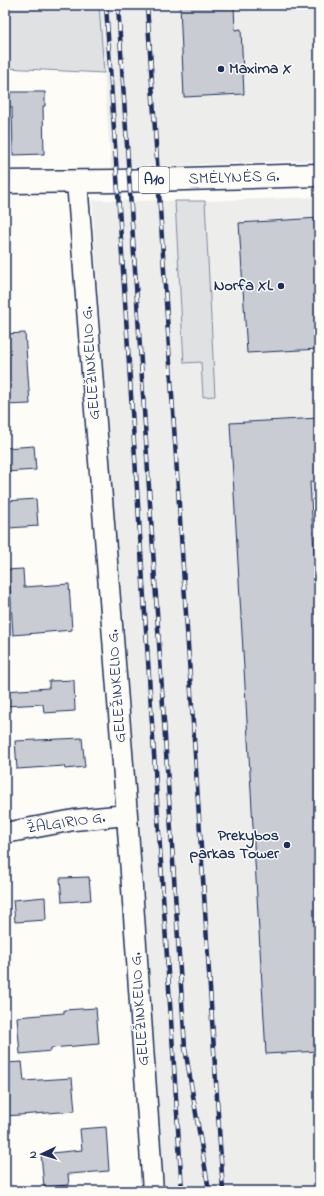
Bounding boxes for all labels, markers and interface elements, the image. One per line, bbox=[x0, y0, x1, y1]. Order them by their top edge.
place label: Maxima X bbox=[229, 57, 292, 81]
marker: Maxima X bbox=[216, 64, 226, 74]
street label: SMĖLYNĖS G. bbox=[188, 164, 280, 192]
road number: A10 bbox=[139, 167, 169, 193]
place label: Norfa XL bbox=[214, 274, 274, 298]
marker: Norfa XL bbox=[276, 281, 286, 291]
street label: GELEŽINKELIO G. bbox=[75, 305, 107, 421]
street label: GELEŽINKELIO G. bbox=[101, 628, 133, 744]
street label: ŽALGIRIO G. bbox=[25, 806, 107, 840]
place label: Prekybos parkas Tower bbox=[189, 824, 280, 866]
marker: Prekybos parkas Tower bbox=[282, 840, 292, 850]
street label: GELEŽINKELIO G. bbox=[124, 951, 156, 1067]
north arrow bbox=[22, 1134, 62, 1174]
text: N bbox=[25, 1150, 41, 1159]

